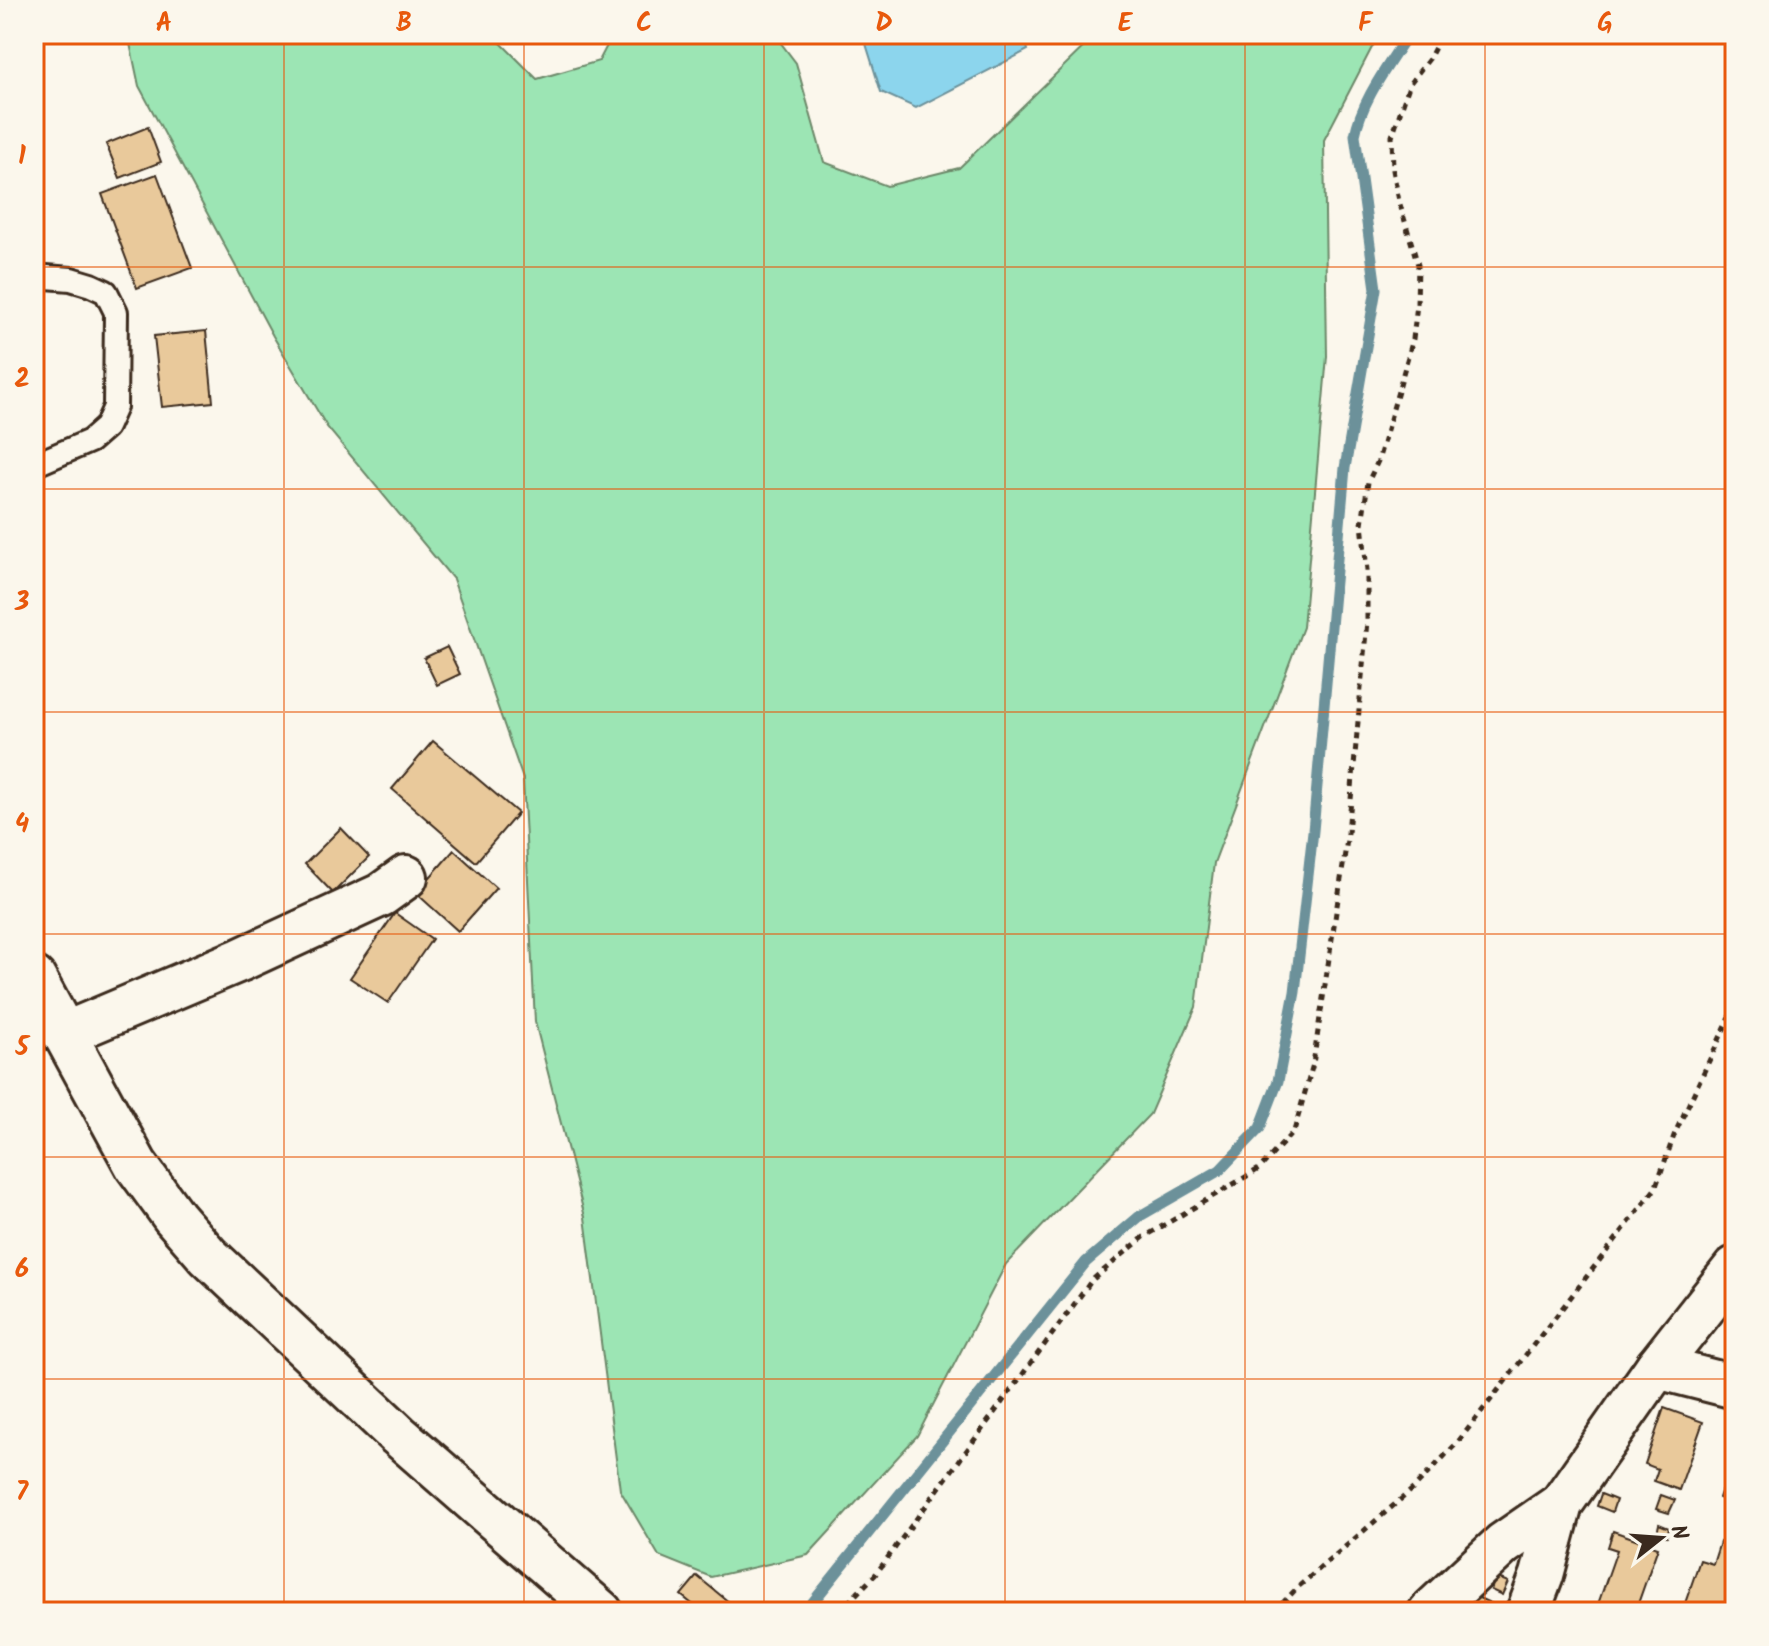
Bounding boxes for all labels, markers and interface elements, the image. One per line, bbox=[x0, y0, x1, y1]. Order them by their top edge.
text: A bbox=[156, 3, 172, 45]
text: B bbox=[396, 3, 412, 45]
text: C bbox=[636, 3, 652, 45]
text: D bbox=[875, 3, 893, 45]
text: E bbox=[1118, 3, 1134, 45]
text: F bbox=[1358, 3, 1374, 45]
text: G bbox=[1597, 3, 1613, 45]
text: 1 bbox=[18, 136, 26, 178]
text: 2 bbox=[14, 359, 30, 401]
text: 3 bbox=[14, 582, 29, 624]
text: 4 bbox=[15, 804, 29, 846]
text: 5 bbox=[14, 1027, 30, 1069]
text: 6 bbox=[15, 1249, 29, 1291]
text: 7 bbox=[16, 1472, 29, 1514]
north arrow bbox=[1621, 1498, 1701, 1578]
text: N bbox=[1659, 1521, 1697, 1545]

